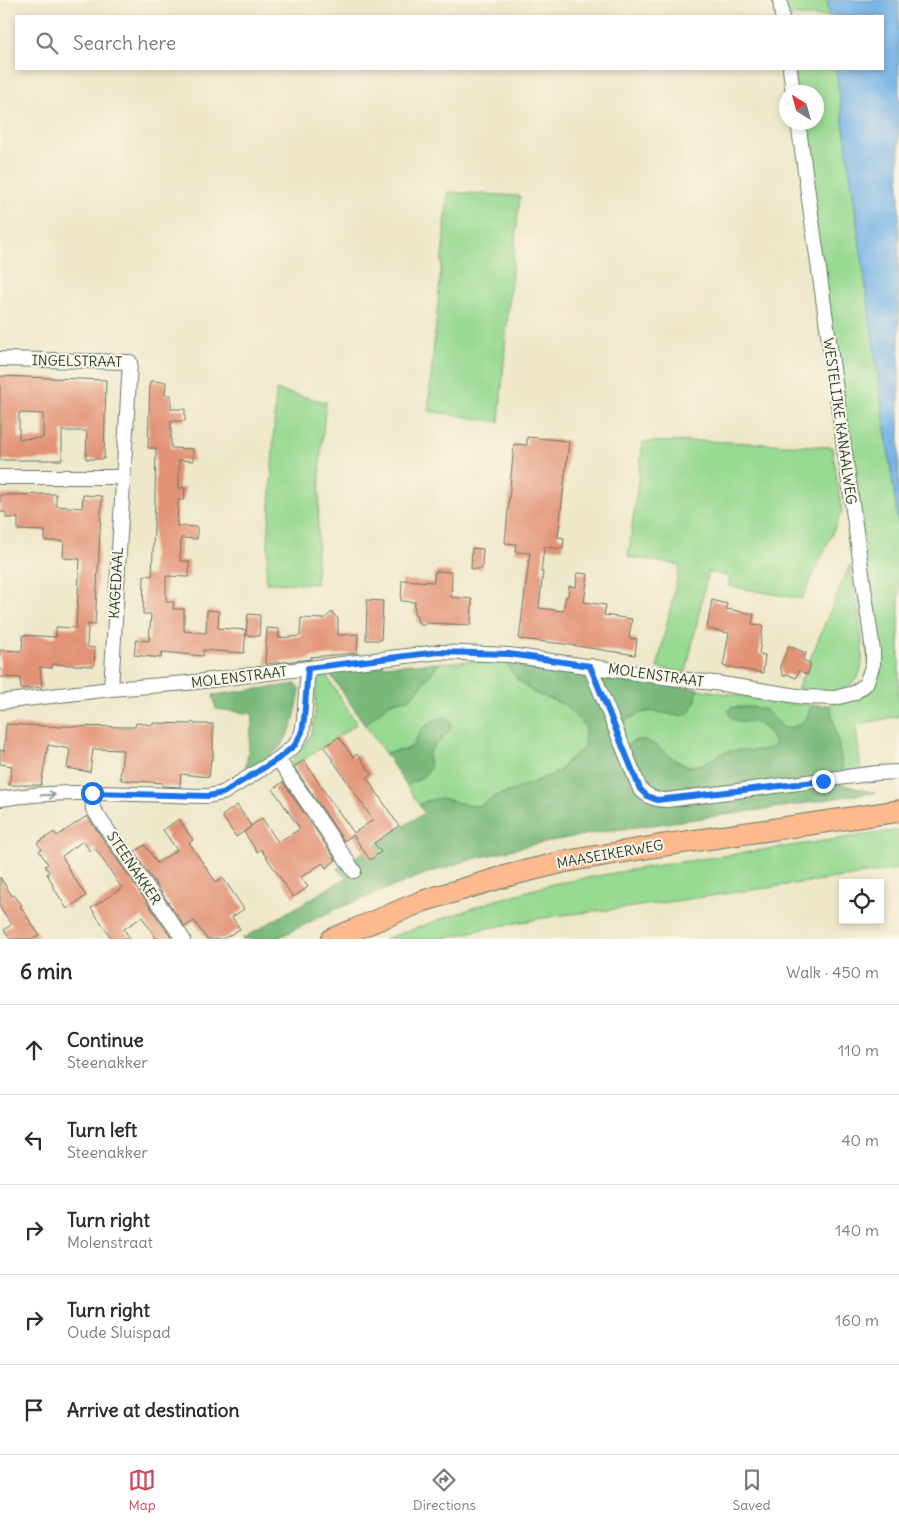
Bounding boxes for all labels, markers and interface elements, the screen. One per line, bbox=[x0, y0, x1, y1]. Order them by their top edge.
search box bbox=[15, 15, 884, 70]
icon: search bbox=[33, 29, 61, 57]
text: Search here bbox=[73, 31, 176, 55]
north arrow bbox=[779, 85, 824, 130]
street label: WESTELIJKE KANAALWEG bbox=[819, 337, 861, 505]
street label: INGELSTRAAT bbox=[32, 351, 122, 371]
street label: KAGEDAAL bbox=[105, 546, 127, 619]
street label: MOLENSTRAAT bbox=[607, 659, 705, 691]
street label: MOLENSTRAAT bbox=[190, 662, 288, 692]
route end bbox=[812, 770, 835, 793]
route start bbox=[81, 782, 104, 805]
one-way arrow bbox=[40, 790, 56, 799]
street label: STEENAKKER bbox=[103, 828, 165, 908]
street label: MAASEIKERWEG bbox=[555, 836, 665, 872]
map controls bbox=[839, 879, 884, 924]
button: locate bbox=[839, 879, 884, 924]
text: 6 min bbox=[20, 958, 72, 985]
text: Walk · 450 m bbox=[786, 962, 879, 982]
text: Continue bbox=[67, 1028, 144, 1052]
icon: ahead bbox=[20, 1036, 48, 1064]
text: 110 m bbox=[838, 1040, 879, 1060]
text: Steenakker bbox=[67, 1052, 148, 1072]
text: Turn left bbox=[67, 1118, 137, 1142]
icon: left bbox=[20, 1126, 48, 1154]
text: 40 m bbox=[841, 1130, 879, 1150]
text: Steenakker bbox=[67, 1142, 148, 1162]
text: Turn right bbox=[67, 1208, 150, 1232]
icon: right bbox=[20, 1216, 48, 1244]
text: 140 m bbox=[835, 1220, 879, 1240]
text: Molenstraat bbox=[67, 1232, 153, 1252]
text: Turn right bbox=[67, 1298, 150, 1322]
icon: right bbox=[20, 1306, 48, 1334]
text: 160 m bbox=[835, 1310, 879, 1330]
text: Oude Sluispad bbox=[67, 1322, 171, 1342]
icon: arrive bbox=[20, 1396, 48, 1424]
text: Arrive at destination bbox=[67, 1398, 240, 1422]
tab: Map bbox=[128, 1466, 156, 1514]
tab: Directions bbox=[413, 1466, 476, 1514]
tab: Saved bbox=[732, 1466, 771, 1514]

